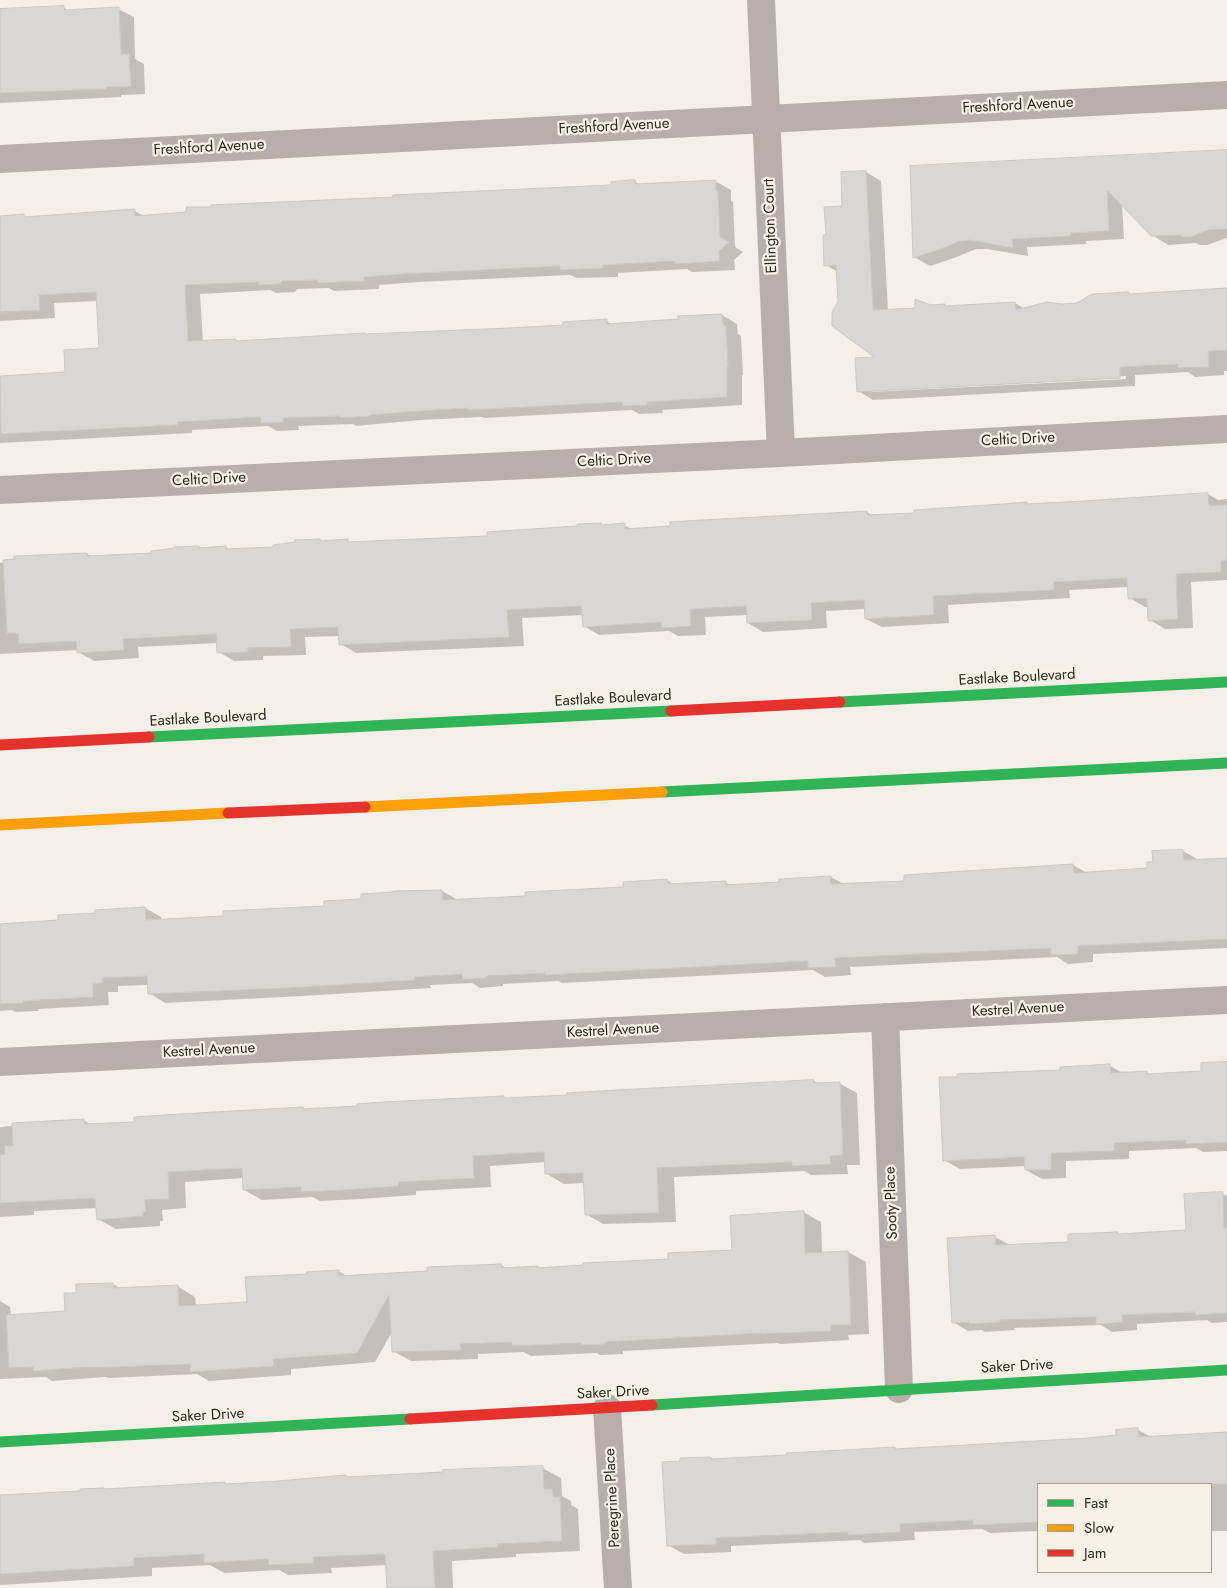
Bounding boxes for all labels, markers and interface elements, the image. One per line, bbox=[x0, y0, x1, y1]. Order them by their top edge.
street label: Freshford Avenue bbox=[962, 94, 1074, 118]
street label: Freshford Avenue bbox=[558, 115, 670, 139]
street label: Freshford Avenue bbox=[153, 136, 265, 160]
street label: Ellington Court bbox=[760, 178, 782, 274]
street label: Celtic Drive bbox=[981, 429, 1055, 451]
street label: Celtic Drive bbox=[577, 450, 651, 472]
street label: Celtic Drive bbox=[172, 469, 246, 491]
street label: Eastlake Boulevard bbox=[958, 666, 1076, 690]
street label: Eastlake Boulevard bbox=[554, 687, 672, 711]
street label: Eastlake Boulevard bbox=[149, 707, 267, 731]
street label: Kestrel Avenue bbox=[971, 999, 1065, 1021]
street label: Kestrel Avenue bbox=[566, 1020, 660, 1042]
street label: Kestrel Avenue bbox=[162, 1040, 256, 1062]
street label: Sooty Place bbox=[882, 1166, 902, 1240]
street label: Saker Drive bbox=[980, 1356, 1054, 1378]
street label: Saker Drive bbox=[576, 1382, 650, 1404]
street label: Saker Drive bbox=[171, 1405, 245, 1427]
street label: Peregrine Place bbox=[601, 1448, 625, 1548]
legend bbox=[1037, 1483, 1212, 1573]
text: Fast bbox=[1084, 1492, 1108, 1514]
text: Slow bbox=[1084, 1517, 1114, 1539]
text: Jam bbox=[1084, 1542, 1107, 1564]

